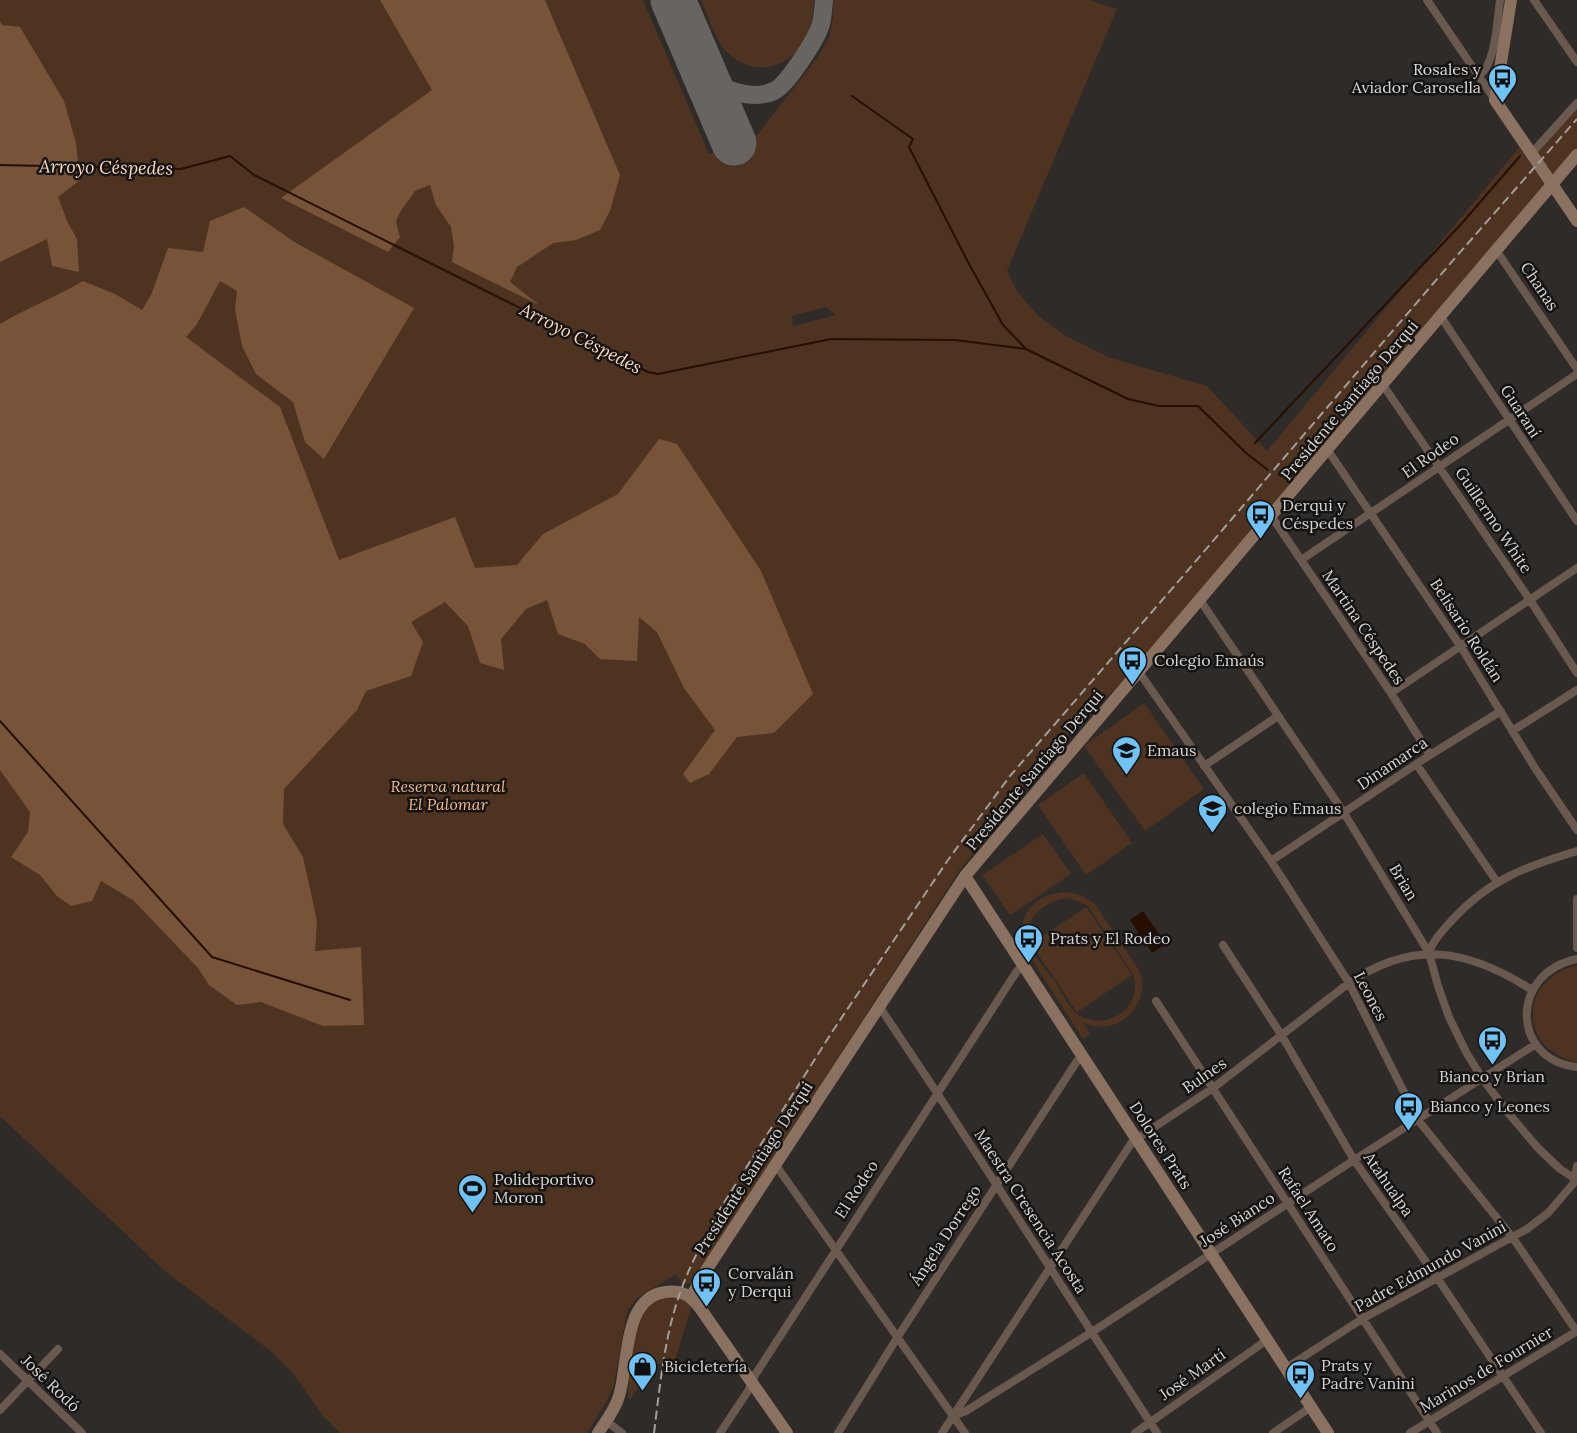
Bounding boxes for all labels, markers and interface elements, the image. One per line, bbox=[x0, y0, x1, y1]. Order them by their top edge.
place label: Rosales y Aviador Carosella bbox=[1351, 59, 1482, 97]
bus stop icon: Rosales y Aviador Carosella bbox=[1486, 62, 1518, 104]
water label: Arroyo Céspedes bbox=[38, 154, 173, 180]
street label: Chanas bbox=[1516, 258, 1564, 314]
water label: Arroyo Céspedes bbox=[515, 297, 646, 379]
street label: Presidente Santiago Derqui bbox=[1276, 316, 1422, 484]
street label: Guaraní bbox=[1496, 381, 1546, 441]
street label: El Rodeo bbox=[1398, 428, 1462, 482]
street label: Guillermo White bbox=[1451, 463, 1537, 577]
place label: Derqui y Céspedes bbox=[1282, 495, 1353, 533]
bus stop icon: Derqui y Céspedes bbox=[1245, 498, 1277, 540]
street label: Martina Céspedes bbox=[1318, 566, 1410, 688]
street label: Belisario Roldán bbox=[1426, 575, 1508, 686]
bus stop icon: Colegio Emaús bbox=[1117, 644, 1149, 686]
place label: Colegio Emaús bbox=[1154, 650, 1264, 670]
street label: Presidente Santiago Derqui bbox=[961, 686, 1107, 854]
street label: Dinamarca bbox=[1353, 732, 1431, 794]
school or university icon: Emaus bbox=[1110, 734, 1142, 776]
place label: Emaus bbox=[1147, 740, 1196, 760]
park label: Reserva natural El Palomar bbox=[391, 776, 506, 814]
school or university icon: colegio Emaus bbox=[1197, 792, 1229, 834]
place label: colegio Emaus bbox=[1234, 798, 1342, 818]
street label: Brian bbox=[1385, 860, 1423, 904]
bus stop icon: Prats y El Rodeo bbox=[1013, 922, 1045, 964]
place label: Prats y El Rodeo bbox=[1050, 928, 1170, 948]
street label: Leones bbox=[1350, 968, 1392, 1024]
bus stop icon: Bianco y Brian bbox=[1476, 1024, 1508, 1066]
street label: Bulnes bbox=[1178, 1053, 1230, 1097]
place label: Bianco y Brian bbox=[1439, 1066, 1545, 1086]
street label: Presidente Santiago Derqui bbox=[689, 1078, 817, 1258]
bus stop icon: Bianco y Leones bbox=[1393, 1090, 1425, 1132]
place label: Bianco y Leones bbox=[1430, 1096, 1550, 1116]
street label: Dolores Prats bbox=[1125, 1097, 1197, 1193]
street label: Maestra Cresencia Acosta bbox=[970, 1125, 1092, 1297]
street label: Atahualpa bbox=[1359, 1147, 1418, 1220]
street label: El Rodeo bbox=[830, 1156, 882, 1222]
street label: Rafael Amato bbox=[1274, 1163, 1344, 1255]
place label: Polideportivo Moron bbox=[494, 1169, 594, 1207]
sports icon: Polideportivo Moron bbox=[457, 1172, 489, 1214]
street label: Ángela Dorrego bbox=[905, 1181, 985, 1290]
street label: José Bianco bbox=[1195, 1187, 1278, 1251]
street label: Padre Edmundo Vanini bbox=[1351, 1216, 1509, 1316]
place label: Corvalán y Derqui bbox=[728, 1263, 794, 1301]
bus stop icon: Corvalán y Derqui bbox=[691, 1266, 723, 1308]
street label: Marinos de Fournier bbox=[1416, 1321, 1556, 1417]
street label: José Martí bbox=[1154, 1344, 1229, 1405]
street label: José Rodó bbox=[17, 1349, 84, 1416]
shop icon: Bicicletería bbox=[627, 1350, 659, 1392]
place label: Prats y Padre Vanini bbox=[1321, 1355, 1415, 1393]
place label: Bicicletería bbox=[664, 1356, 747, 1376]
bus stop icon: Prats y Padre Vanini bbox=[1284, 1358, 1316, 1400]

